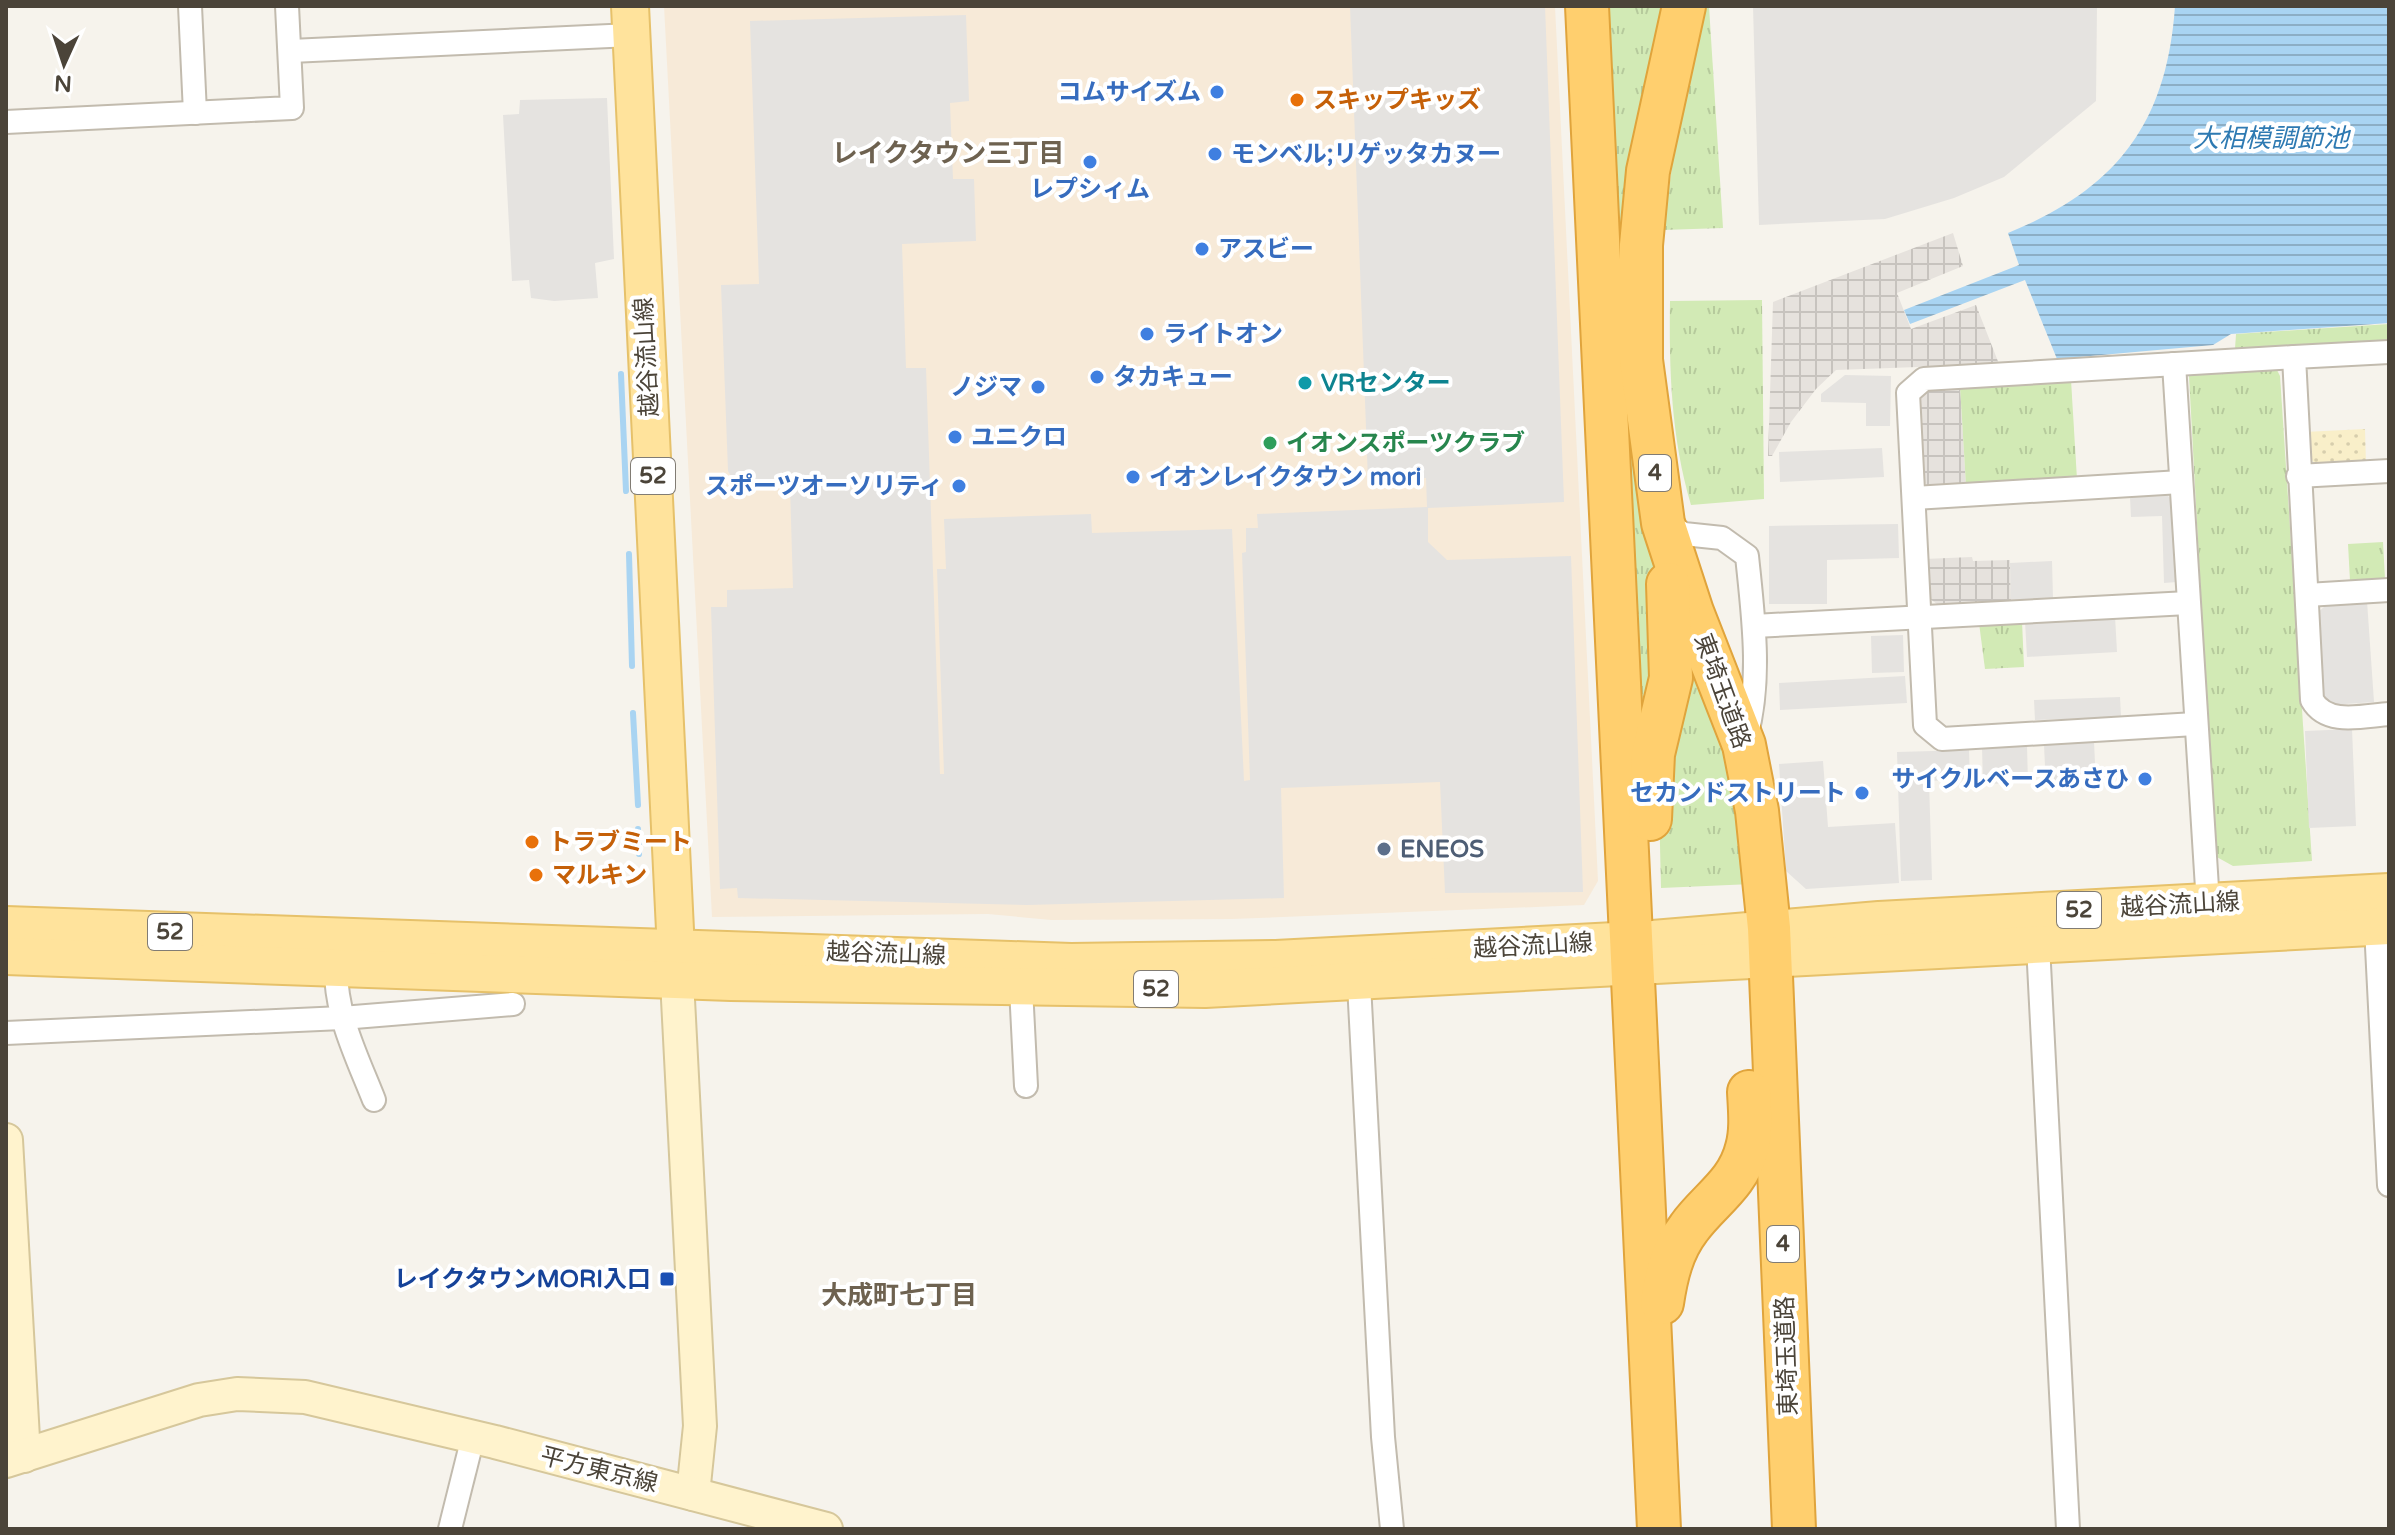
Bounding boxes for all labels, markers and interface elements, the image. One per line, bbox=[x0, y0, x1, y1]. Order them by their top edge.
north arrow bbox=[24, 24, 104, 104]
text: N bbox=[54, 70, 73, 96]
place label: コムサイズム bbox=[1058, 78, 1201, 107]
marker: コムサイズム bbox=[1208, 83, 1226, 101]
place label: スキップキッズ bbox=[1313, 86, 1481, 115]
marker: スキップキッズ bbox=[1288, 91, 1306, 109]
water label: 大相模調節池 bbox=[2193, 123, 2352, 154]
district label: レイクタウン三丁目 bbox=[832, 138, 1064, 169]
place label: モンベル;リゲッタカヌー bbox=[1231, 140, 1501, 169]
marker: モンベル;リゲッタカヌー bbox=[1206, 145, 1224, 163]
marker: レプシィム bbox=[1081, 153, 1099, 171]
place label: レプシィム bbox=[1030, 175, 1150, 204]
place label: アスビー bbox=[1218, 235, 1314, 264]
marker: アスビー bbox=[1193, 240, 1211, 258]
street label: 越谷流山線 bbox=[629, 296, 665, 418]
place label: ライトオン bbox=[1163, 320, 1283, 349]
marker: ライトオン bbox=[1138, 325, 1156, 343]
place label: タカキュー bbox=[1113, 363, 1233, 392]
marker: タカキュー bbox=[1088, 368, 1106, 386]
place label: VRセンター bbox=[1321, 369, 1451, 398]
place label: ノジマ bbox=[950, 373, 1022, 402]
marker: VRセンター bbox=[1296, 374, 1314, 392]
marker: ノジマ bbox=[1029, 378, 1047, 396]
place label: ユニクロ bbox=[971, 423, 1067, 452]
marker: ユニクロ bbox=[946, 428, 964, 446]
place label: イオンスポーツクラブ bbox=[1286, 429, 1525, 458]
marker: イオンスポーツクラブ bbox=[1261, 434, 1279, 452]
road number: 4 bbox=[1639, 455, 1671, 491]
road number: 52 bbox=[631, 458, 675, 494]
place label: イオンレイクタウン mori bbox=[1149, 463, 1422, 492]
marker: イオンレイクタウン mori bbox=[1124, 468, 1142, 486]
place label: スポーツオーソリティ bbox=[705, 472, 943, 501]
marker: スポーツオーソリティ bbox=[950, 477, 968, 495]
street label: 東埼玉道路 bbox=[1688, 630, 1756, 752]
place label: サイクルベースあさひ bbox=[1891, 765, 2129, 794]
marker: サイクルベースあさひ bbox=[2136, 770, 2154, 788]
place label: セカンドストリート bbox=[1630, 779, 1846, 808]
marker: セカンドストリート bbox=[1853, 784, 1871, 802]
place label: トラブミート bbox=[548, 828, 692, 857]
marker: トラブミート bbox=[523, 833, 541, 851]
place label: ENEOS bbox=[1400, 835, 1484, 864]
marker: ENEOS bbox=[1375, 840, 1393, 858]
place label: マルキン bbox=[552, 861, 647, 890]
marker: マルキン bbox=[527, 866, 545, 884]
street label: 越谷流山線 bbox=[2119, 887, 2241, 923]
road number: 52 bbox=[2057, 892, 2101, 928]
road number: 52 bbox=[148, 914, 192, 950]
street label: 越谷流山線 bbox=[1472, 928, 1594, 964]
street label: 越谷流山線 bbox=[826, 937, 946, 971]
road number: 52 bbox=[1134, 971, 1178, 1007]
road number: 4 bbox=[1767, 1226, 1799, 1262]
place label: レイクタウンMORI入口 bbox=[394, 1265, 651, 1294]
marker: レイクタウンMORI入口 bbox=[658, 1270, 676, 1288]
district label: 大成町七丁目 bbox=[821, 1280, 977, 1311]
street label: 東埼玉道路 bbox=[1770, 1296, 1804, 1416]
street label: 平方東京線 bbox=[537, 1441, 661, 1499]

